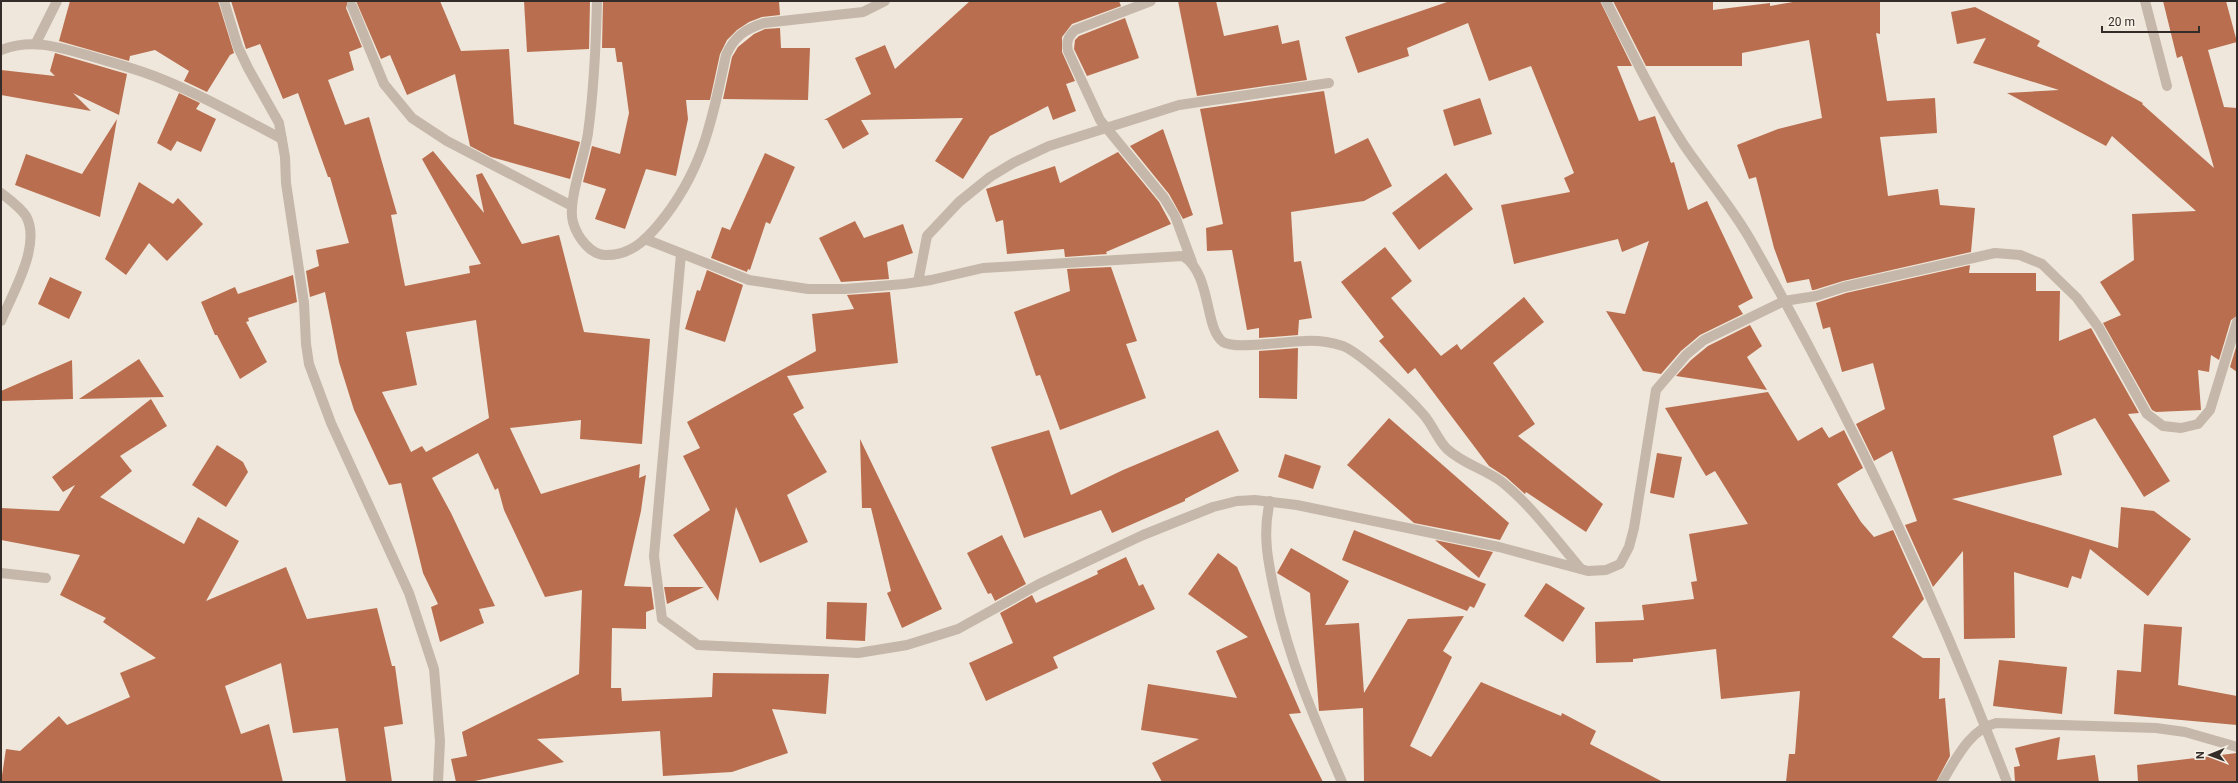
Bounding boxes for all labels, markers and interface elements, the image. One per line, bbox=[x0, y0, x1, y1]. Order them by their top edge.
scale bar bbox=[2102, 8, 2199, 34]
text: 20 m bbox=[2108, 15, 2135, 29]
north arrow bbox=[2190, 735, 2230, 775]
text: N bbox=[2194, 751, 2207, 759]

